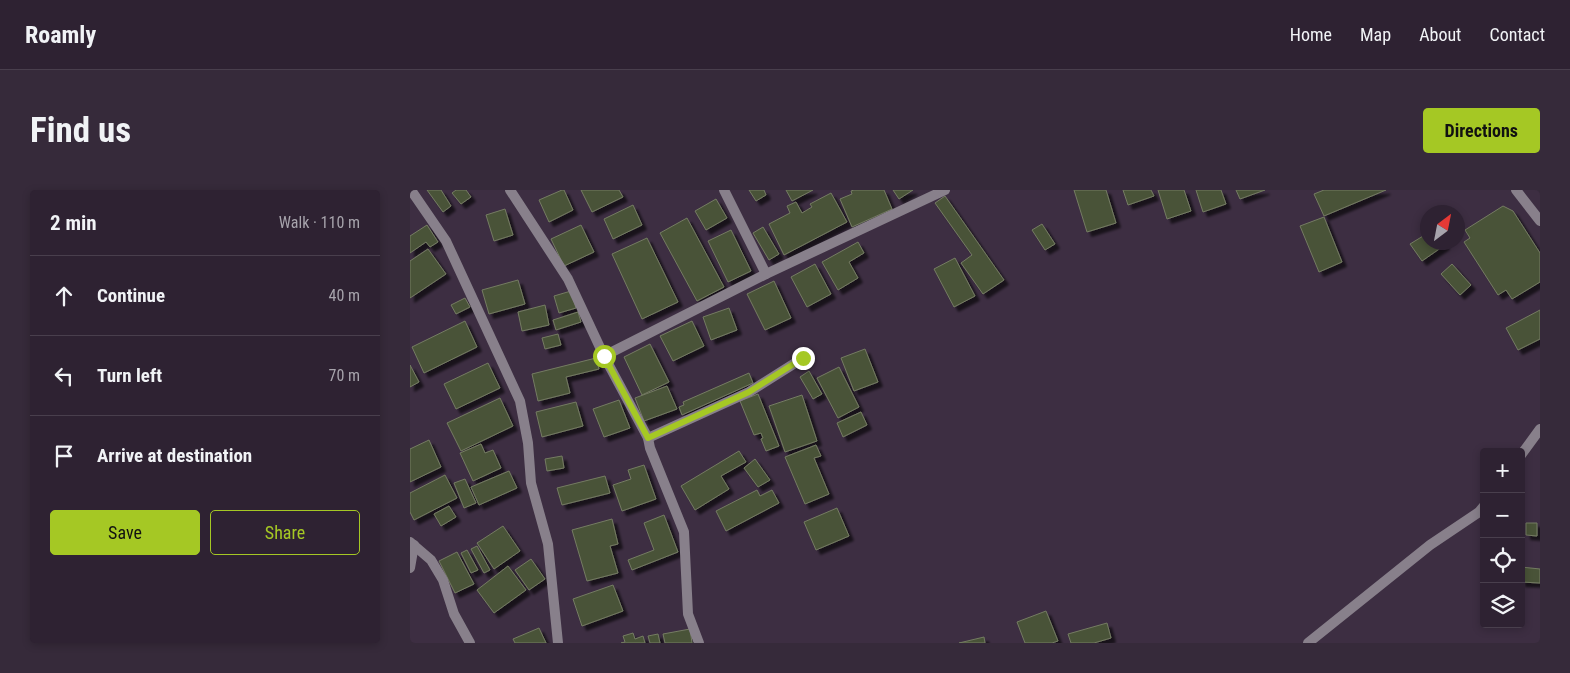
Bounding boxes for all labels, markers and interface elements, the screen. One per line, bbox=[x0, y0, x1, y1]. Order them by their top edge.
text: Roamly bbox=[25, 21, 96, 49]
text: Home bbox=[1290, 24, 1332, 45]
text: Map bbox=[1360, 24, 1391, 45]
text: About bbox=[1419, 24, 1461, 45]
text: Contact bbox=[1489, 24, 1545, 45]
button: Directions bbox=[1423, 108, 1540, 153]
text: Find us bbox=[30, 110, 131, 151]
north arrow bbox=[1420, 205, 1465, 250]
text: 2 min bbox=[50, 211, 97, 235]
text: Walk · 110 m bbox=[279, 213, 360, 232]
icon: ahead bbox=[50, 282, 78, 310]
text: Continue bbox=[97, 284, 165, 307]
text: 40 m bbox=[328, 286, 360, 305]
route start bbox=[593, 345, 616, 368]
route end bbox=[792, 347, 815, 370]
icon: left bbox=[50, 362, 78, 390]
text: Turn left bbox=[97, 364, 162, 387]
text: 70 m bbox=[328, 366, 360, 385]
icon: arrive bbox=[50, 442, 78, 470]
text: Arrive at destination bbox=[97, 444, 252, 467]
map controls bbox=[1480, 448, 1525, 628]
button: + bbox=[1480, 448, 1525, 493]
button: − bbox=[1480, 493, 1525, 538]
button: Save bbox=[50, 510, 200, 555]
button: Share bbox=[210, 510, 360, 555]
button: locate bbox=[1480, 538, 1525, 583]
button: layers bbox=[1480, 583, 1525, 628]

